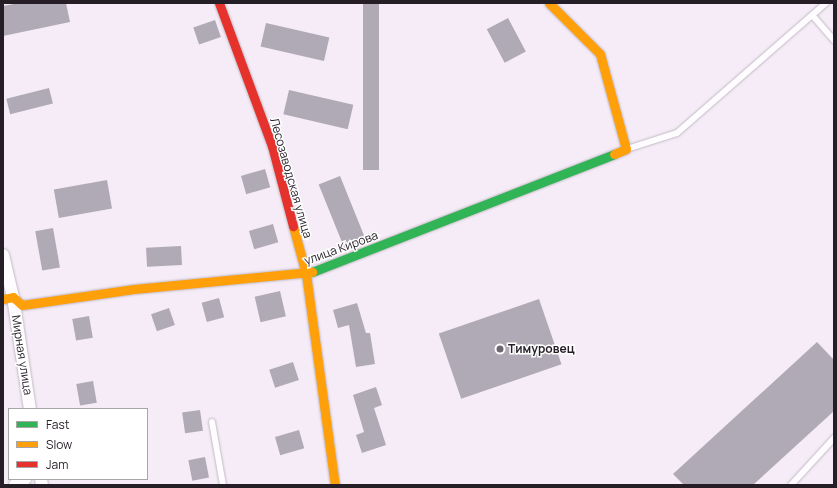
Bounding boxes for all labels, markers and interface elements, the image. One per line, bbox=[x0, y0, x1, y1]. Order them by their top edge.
street label: Лесозаводская улица bbox=[267, 116, 315, 240]
street label: улица Кирова bbox=[302, 228, 380, 268]
street label: Мирная улица bbox=[9, 314, 35, 396]
place label: Тимуровец bbox=[508, 342, 575, 356]
marker: Тимуровец bbox=[495, 344, 505, 354]
legend bbox=[8, 408, 148, 480]
text: Fast bbox=[46, 416, 70, 433]
text: Slow bbox=[46, 436, 72, 453]
text: Jam bbox=[46, 456, 68, 473]

